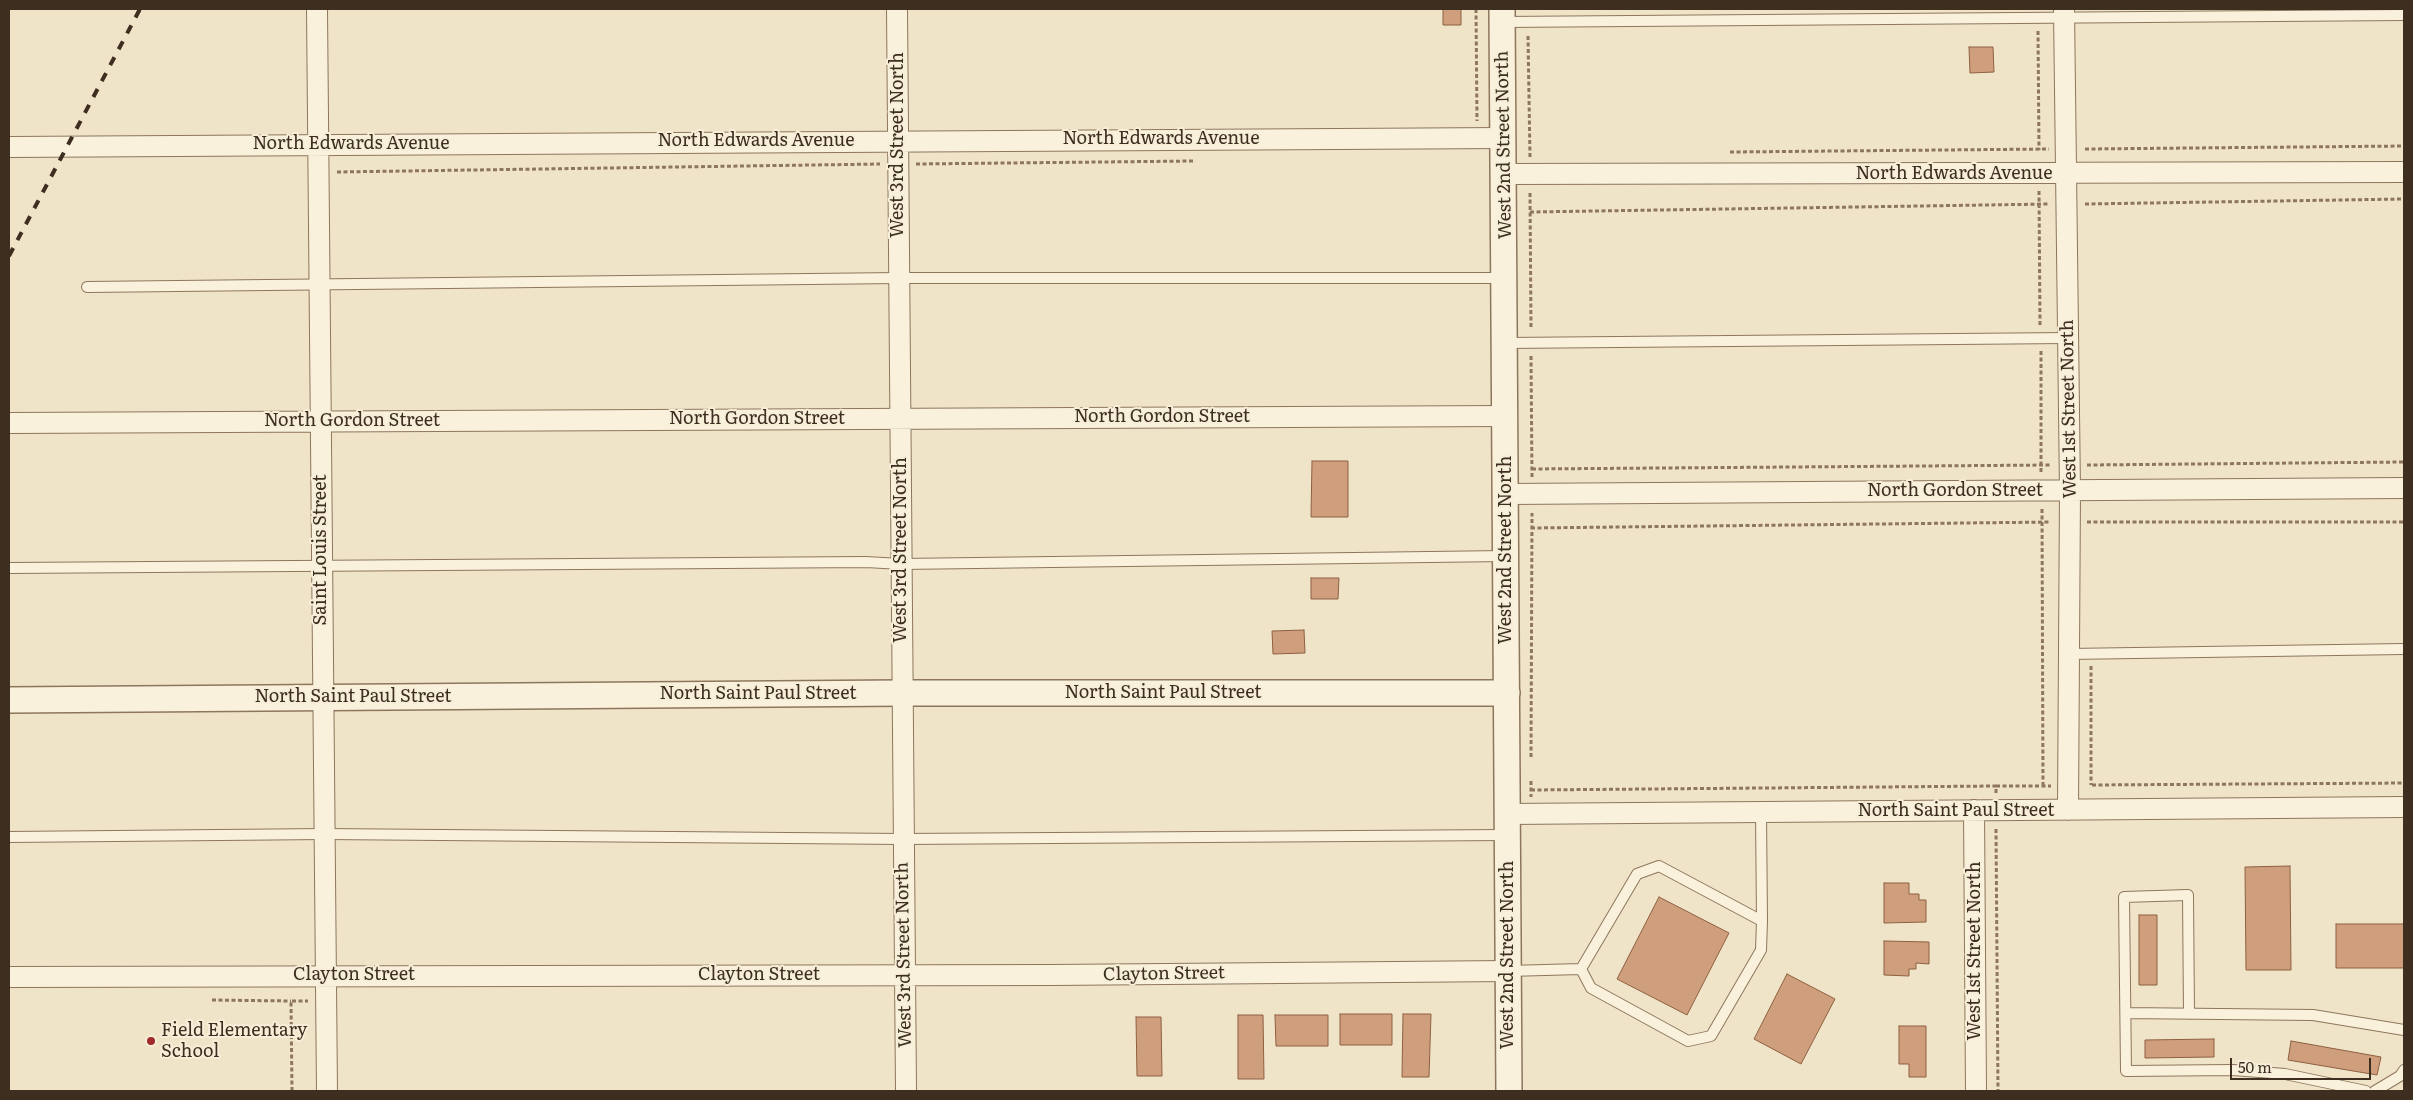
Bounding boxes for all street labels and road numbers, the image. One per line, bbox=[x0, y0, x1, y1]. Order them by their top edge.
street label: West 2nd Street North bbox=[1492, 50, 1516, 240]
street label: West 3rd Street North bbox=[887, 52, 909, 238]
street label: North Edwards Avenue bbox=[1062, 128, 1260, 150]
street label: North Edwards Avenue bbox=[657, 130, 855, 152]
street label: North Edwards Avenue bbox=[252, 133, 450, 155]
street label: North Edwards Avenue bbox=[1855, 163, 2053, 185]
street label: West 1st Street North bbox=[2057, 319, 2081, 499]
street label: North Gordon Street bbox=[1074, 406, 1250, 428]
street label: North Gordon Street bbox=[669, 408, 845, 430]
street label: North Gordon Street bbox=[264, 410, 440, 432]
street label: West 2nd Street North bbox=[1495, 456, 1517, 644]
street label: West 3rd Street North bbox=[890, 457, 912, 643]
street label: Saint Louis Street bbox=[310, 474, 332, 626]
street label: North Gordon Street bbox=[1867, 480, 2043, 502]
street label: North Saint Paul Street bbox=[1065, 682, 1261, 704]
street label: North Saint Paul Street bbox=[660, 683, 856, 705]
street label: North Saint Paul Street bbox=[255, 686, 451, 708]
street label: North Saint Paul Street bbox=[1858, 800, 2054, 822]
street label: West 2nd Street North bbox=[1497, 861, 1519, 1049]
street label: West 1st Street North bbox=[1964, 861, 1986, 1041]
street label: West 3rd Street North bbox=[892, 862, 916, 1048]
street label: Clayton Street bbox=[1103, 962, 1225, 986]
street label: Clayton Street bbox=[293, 964, 415, 986]
street label: Clayton Street bbox=[698, 964, 820, 986]

